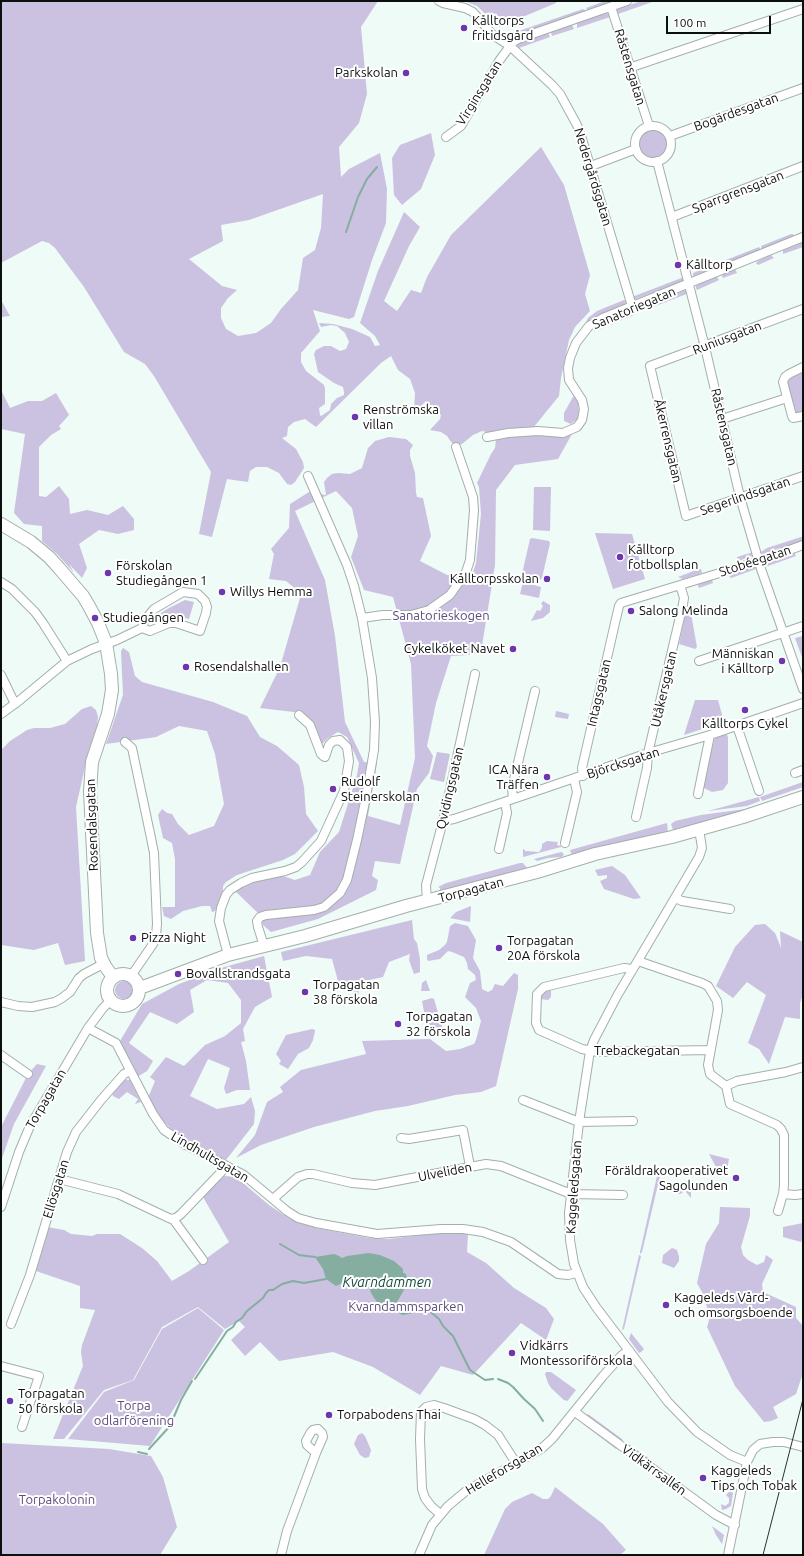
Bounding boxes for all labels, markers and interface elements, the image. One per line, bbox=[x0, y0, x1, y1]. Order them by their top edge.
scale bar bbox=[668, 8, 773, 34]
place label: Kålltorps fritidsgård bbox=[472, 13, 533, 44]
text: 100 m bbox=[673, 16, 706, 29]
marker: Kålltorps fritidsgård bbox=[459, 23, 469, 33]
street label: Råstensgatan bbox=[611, 27, 649, 107]
street label: Virginsgatan bbox=[453, 58, 505, 128]
place label: Parkskolan bbox=[335, 65, 398, 81]
marker: Parkskolan bbox=[401, 68, 411, 78]
street label: Bogärdesgatan bbox=[692, 90, 780, 134]
street label: Nedergårdsgatan bbox=[571, 126, 615, 228]
street label: Sparrgrensgatan bbox=[690, 167, 786, 217]
place label: Kålltorp bbox=[686, 257, 733, 273]
marker: Kålltorp bbox=[673, 260, 683, 270]
street label: Sanatoriegatan bbox=[590, 283, 678, 333]
street label: Runiusgatan bbox=[690, 318, 764, 358]
street label: Råstensgatan bbox=[708, 387, 740, 467]
street label: Åkerrensgatan bbox=[651, 398, 685, 484]
place label: Renströmska villan bbox=[363, 402, 439, 433]
marker: Renströmska villan bbox=[350, 412, 360, 422]
street label: Segerlindsgatan bbox=[698, 473, 792, 519]
place label: Kålltorp fotbollsplan bbox=[628, 542, 698, 573]
street label: Stobéegatan bbox=[717, 542, 793, 580]
marker: Kålltorp fotbollsplan bbox=[615, 552, 625, 562]
place label: Förskolan Studiegången 1 bbox=[116, 558, 207, 589]
marker: Förskolan Studiegången 1 bbox=[103, 568, 113, 578]
place label: Kålltorpsskolan bbox=[450, 571, 539, 587]
marker: Kålltorpsskolan bbox=[542, 574, 552, 584]
place label: Willys Hemma bbox=[230, 584, 312, 600]
marker: Willys Hemma bbox=[217, 587, 227, 597]
place label: Salong Melinda bbox=[639, 603, 728, 619]
marker: Salong Melinda bbox=[626, 606, 636, 616]
park label: Sanatorieskogen bbox=[392, 608, 490, 624]
place label: Studiegången bbox=[103, 610, 184, 626]
marker: Studiegången bbox=[90, 613, 100, 623]
place label: Cykelköket Navet bbox=[404, 641, 505, 657]
marker: Cykelköket Navet bbox=[508, 644, 518, 654]
place label: Människan i Kålltorp bbox=[712, 646, 774, 677]
street label: Utåkersgatan bbox=[648, 649, 680, 729]
marker: Människan i Kålltorp bbox=[777, 656, 787, 666]
street label: Intagsgatan bbox=[584, 658, 614, 728]
place label: Rosendalshallen bbox=[194, 659, 289, 675]
marker: Rosendalshallen bbox=[181, 662, 191, 672]
marker: Kålltorps Cykel bbox=[740, 705, 750, 715]
place label: Kålltorps Cykel bbox=[702, 716, 788, 732]
street label: Björcksgatan bbox=[585, 744, 661, 782]
street label: Qvidingsgatan bbox=[433, 745, 467, 831]
place label: ICA Nära Träffen bbox=[488, 762, 539, 793]
marker: ICA Nära Träffen bbox=[542, 772, 552, 782]
place label: Rudolf Steinerskolan bbox=[341, 774, 420, 805]
street label: Rosendalsgatan bbox=[83, 778, 101, 872]
marker: Rudolf Steinerskolan bbox=[328, 784, 338, 794]
street label: Torpagatan bbox=[437, 874, 505, 906]
place label: Pizza Night bbox=[141, 930, 206, 946]
marker: Pizza Night bbox=[128, 933, 138, 943]
place label: Torpagatan 20A förskola bbox=[507, 933, 580, 964]
marker: Torpagatan 20A förskola bbox=[494, 943, 504, 953]
place label: Bovallstrandsgata bbox=[186, 966, 291, 982]
marker: Bovallstrandsgata bbox=[173, 969, 183, 979]
place label: Torpagatan 38 förskola bbox=[313, 977, 380, 1008]
marker: Torpagatan 38 förskola bbox=[300, 987, 310, 997]
place label: Torpagatan 32 förskola bbox=[406, 1009, 473, 1040]
marker: Torpagatan 32 förskola bbox=[393, 1019, 403, 1029]
street label: Trebackegatan bbox=[594, 1043, 680, 1059]
street label: Torpagatan bbox=[23, 1066, 69, 1132]
street label: Lindhultsgatan bbox=[168, 1128, 252, 1186]
street label: Kaggeledsgatan bbox=[563, 1140, 585, 1234]
street label: Ellösgatan bbox=[40, 1158, 72, 1220]
street label: Ulveliden bbox=[417, 1159, 473, 1185]
place label: Föräldrakooperativet Sagolunden bbox=[605, 1163, 728, 1194]
marker: Föräldrakooperativet Sagolunden bbox=[731, 1173, 741, 1183]
water label: Kvarndammen bbox=[342, 1274, 432, 1290]
place label: Kaggeleds Vård- och omsorgsboende bbox=[674, 1290, 793, 1321]
park label: Kvarndammsparken bbox=[348, 1299, 464, 1315]
marker: Kaggeleds Vård- och omsorgsboende bbox=[661, 1300, 671, 1310]
place label: Vidkärrs Montessoriförskola bbox=[520, 1338, 633, 1369]
marker: Vidkärrs Montessoriförskola bbox=[507, 1348, 517, 1358]
place label: Torpagatan 50 förskola bbox=[18, 1386, 85, 1417]
marker: Torpagatan 50 förskola bbox=[5, 1396, 15, 1406]
park label: Torpa odlarförening bbox=[94, 1398, 174, 1429]
place label: Torpabodens Thai bbox=[337, 1407, 441, 1423]
marker: Torpabodens Thai bbox=[324, 1410, 334, 1420]
street label: Helleforsgatan bbox=[463, 1440, 545, 1498]
street label: Vidkärrsallén bbox=[619, 1441, 689, 1499]
place label: Kaggeleds Tips och Tobak bbox=[711, 1463, 797, 1494]
marker: Kaggeleds Tips och Tobak bbox=[698, 1473, 708, 1483]
park label: Torpakolonin bbox=[19, 1492, 95, 1508]

